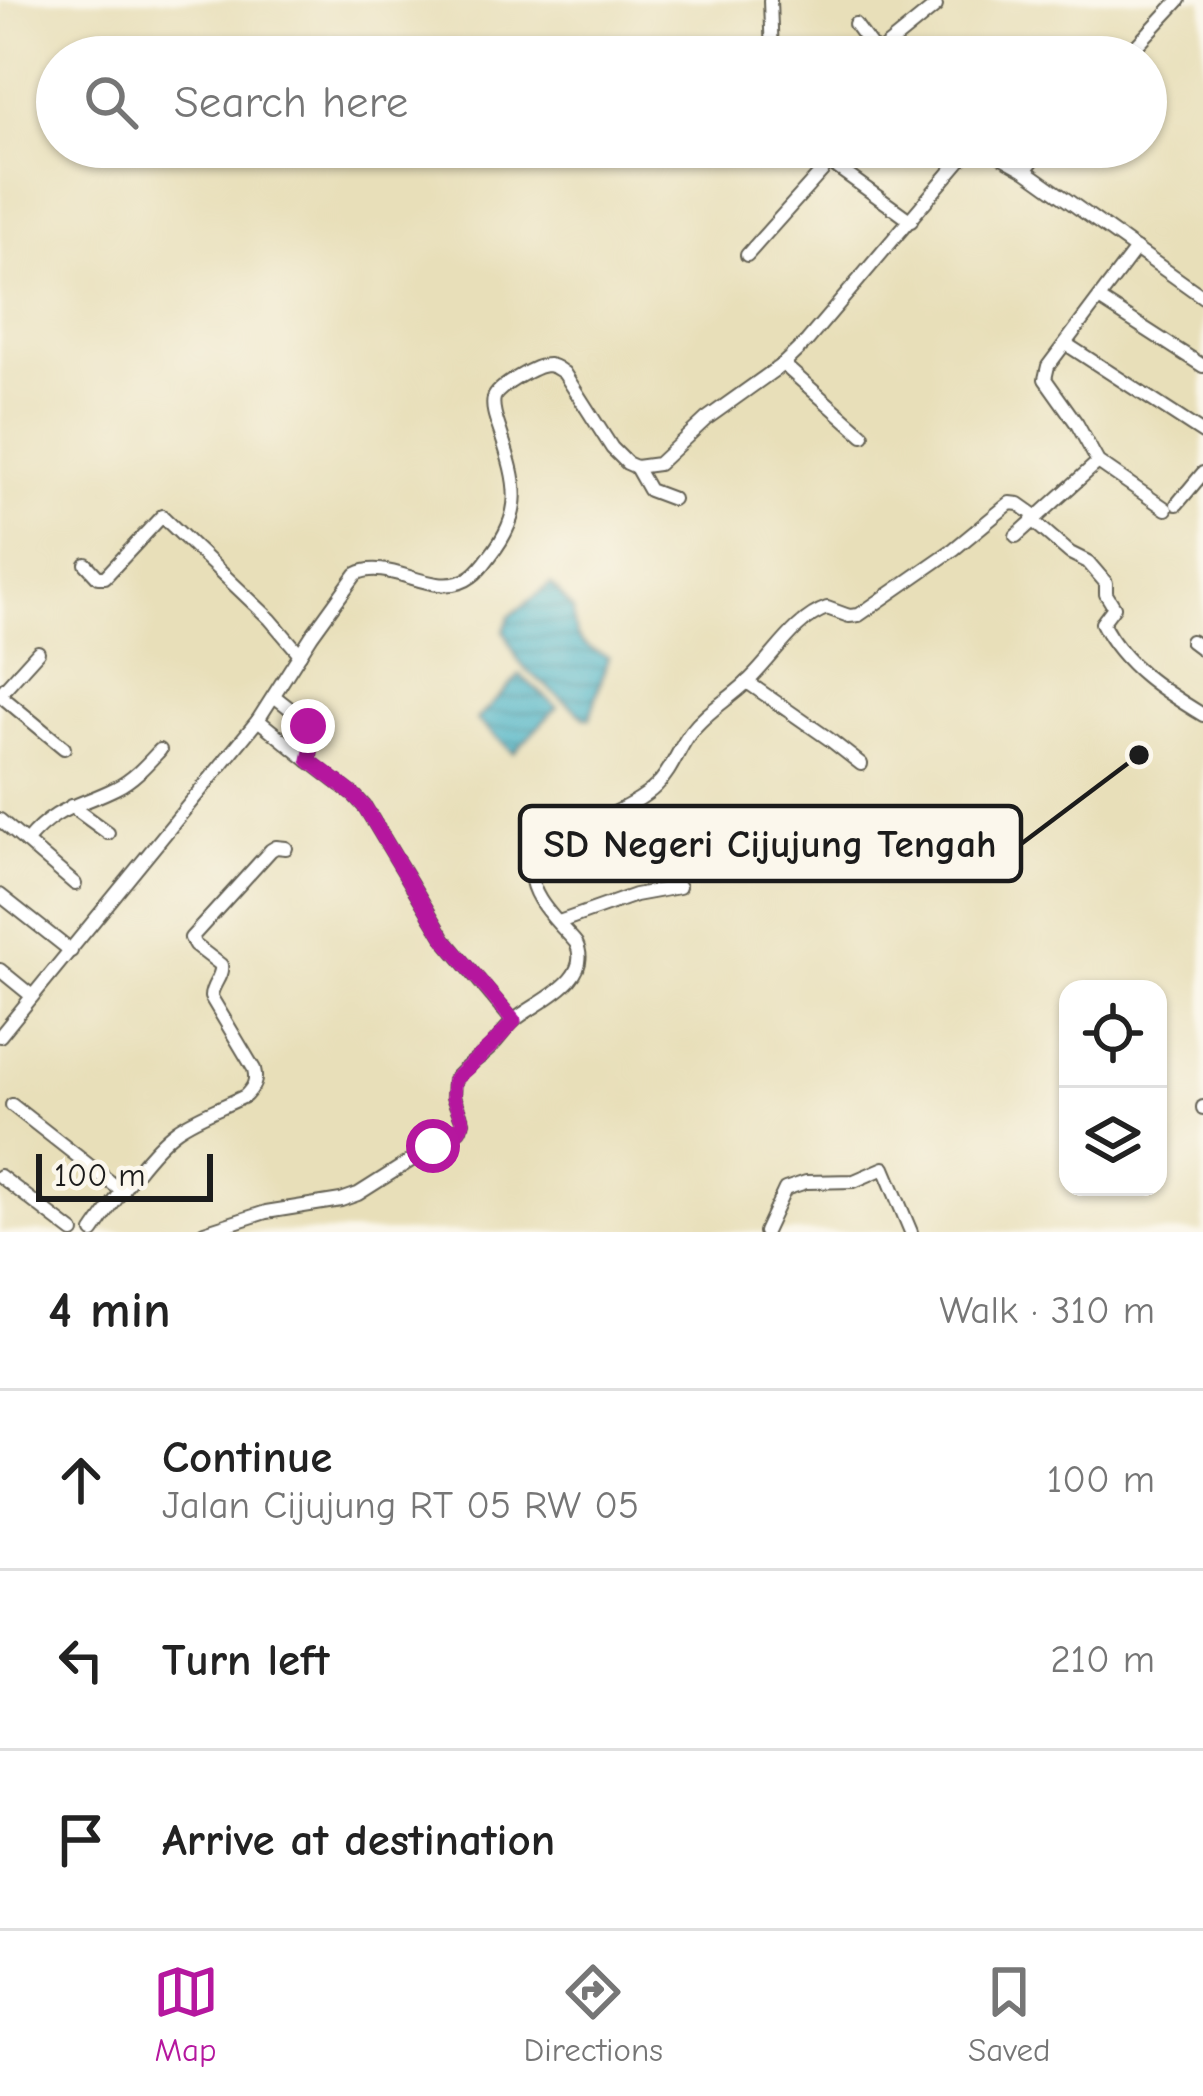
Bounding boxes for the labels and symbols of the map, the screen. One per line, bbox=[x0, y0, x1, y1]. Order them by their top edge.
route end bbox=[281, 699, 335, 753]
callout: SD Negeri Cijujung Tengah bbox=[520, 806, 1021, 881]
text: SD Negeri Cijujung Tengah bbox=[543, 822, 997, 867]
route start bbox=[406, 1119, 460, 1173]
scale bar bbox=[36, 1148, 213, 1201]

